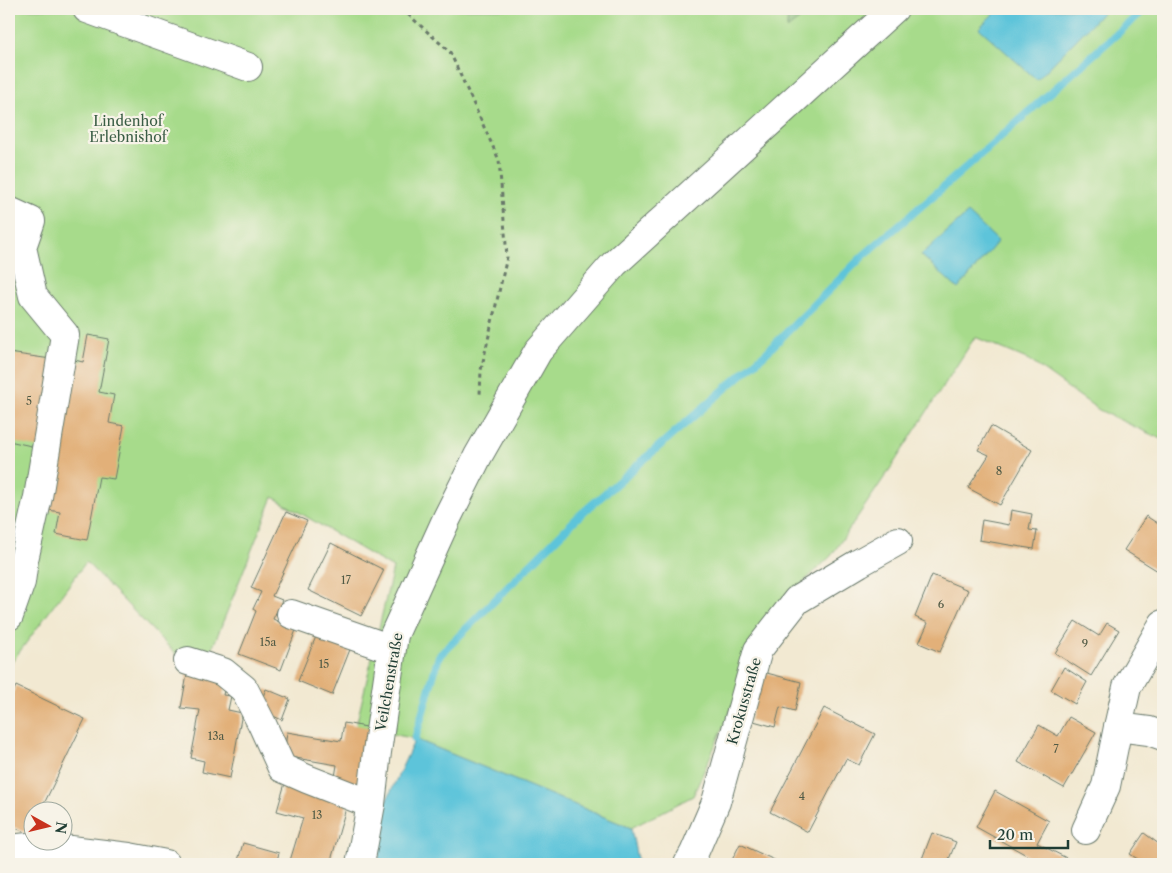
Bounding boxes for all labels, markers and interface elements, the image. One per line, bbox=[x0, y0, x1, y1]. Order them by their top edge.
park label: Lindenhof Erlebnishof bbox=[89, 112, 169, 146]
house number: 5 bbox=[26, 394, 32, 408]
house number: 8 bbox=[996, 464, 1002, 478]
house number: 17 bbox=[341, 573, 352, 587]
house number: 6 bbox=[938, 597, 945, 611]
street label: Veilchenstraße bbox=[371, 631, 407, 734]
house number: 15a bbox=[260, 635, 276, 649]
house number: 9 bbox=[1082, 637, 1088, 651]
street label: Krokusstraße bbox=[723, 655, 765, 747]
house number: 15 bbox=[319, 657, 329, 671]
house number: 13a bbox=[208, 729, 224, 743]
house number: 7 bbox=[1053, 742, 1059, 756]
house number: 4 bbox=[799, 789, 805, 803]
north arrow bbox=[22, 800, 72, 850]
house number: 13 bbox=[312, 808, 322, 822]
scale bar bbox=[990, 818, 1067, 850]
text: N bbox=[51, 821, 71, 835]
text: 20 m bbox=[997, 825, 1033, 844]

